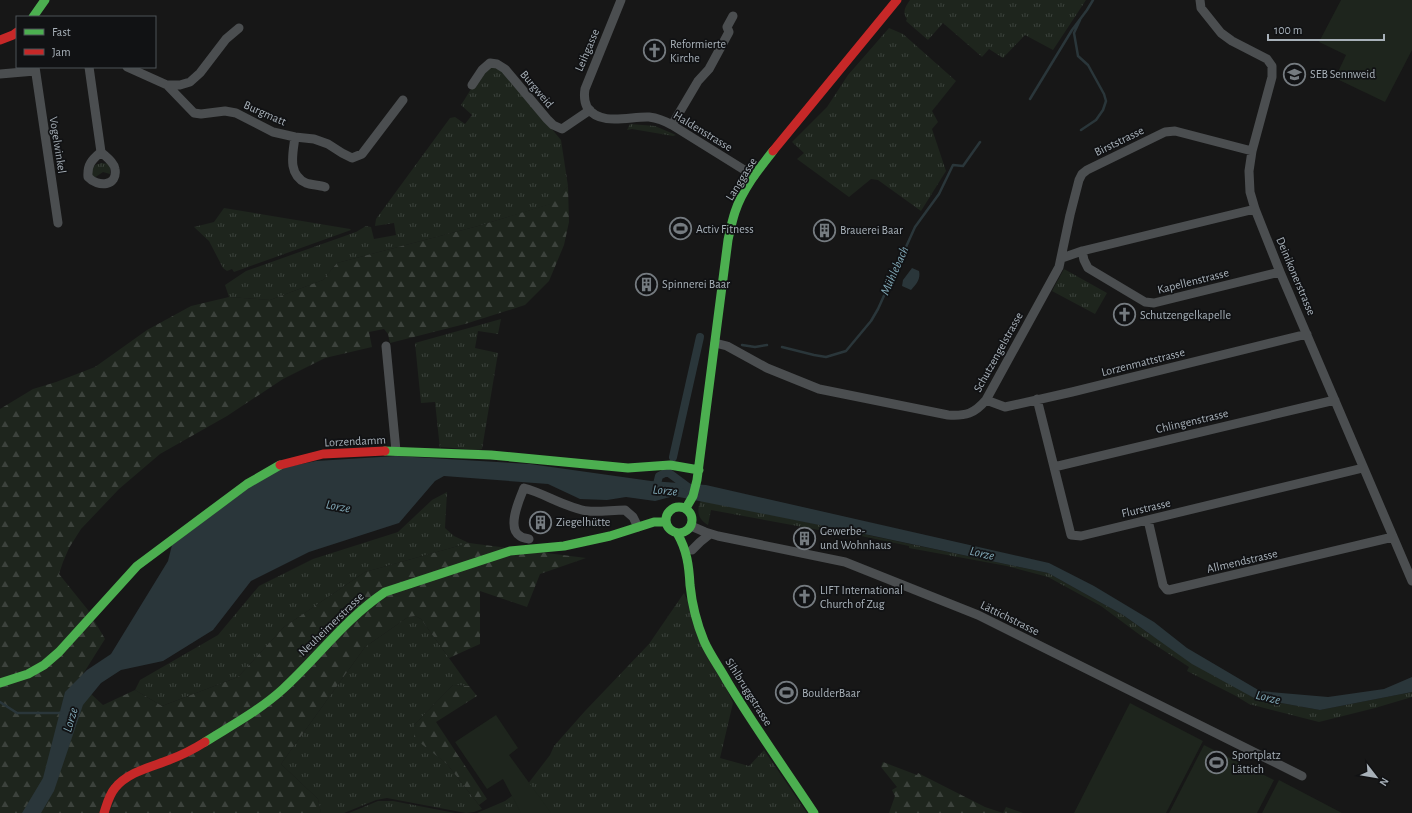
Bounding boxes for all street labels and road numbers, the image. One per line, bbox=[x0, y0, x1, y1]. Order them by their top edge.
street label: Leihgasse bbox=[573, 27, 601, 73]
street label: Burgweid bbox=[518, 68, 556, 110]
street label: Burgmatt bbox=[242, 98, 288, 128]
street label: Haldenstrasse bbox=[671, 109, 735, 153]
street label: Vogelwinkel bbox=[48, 116, 68, 174]
street label: Birststrasse bbox=[1092, 124, 1146, 158]
street label: Langgasse bbox=[723, 155, 759, 203]
street label: Deinikonerstrasse bbox=[1274, 235, 1318, 317]
street label: Kapellenstrasse bbox=[1156, 266, 1230, 296]
street label: Schutzengelstrasse bbox=[971, 310, 1025, 394]
street label: Lorzenmattstrasse bbox=[1100, 346, 1186, 378]
street label: Chlingenstrasse bbox=[1155, 407, 1229, 435]
street label: Lorzendamm bbox=[324, 433, 386, 449]
street label: Flurstrasse bbox=[1120, 497, 1172, 519]
street label: Allmendstrasse bbox=[1205, 547, 1279, 575]
street label: Neuheimerstrasse bbox=[296, 590, 366, 658]
street label: Lättichstrasse bbox=[979, 599, 1041, 637]
street label: Sihlbruggstrasse bbox=[723, 656, 775, 728]

